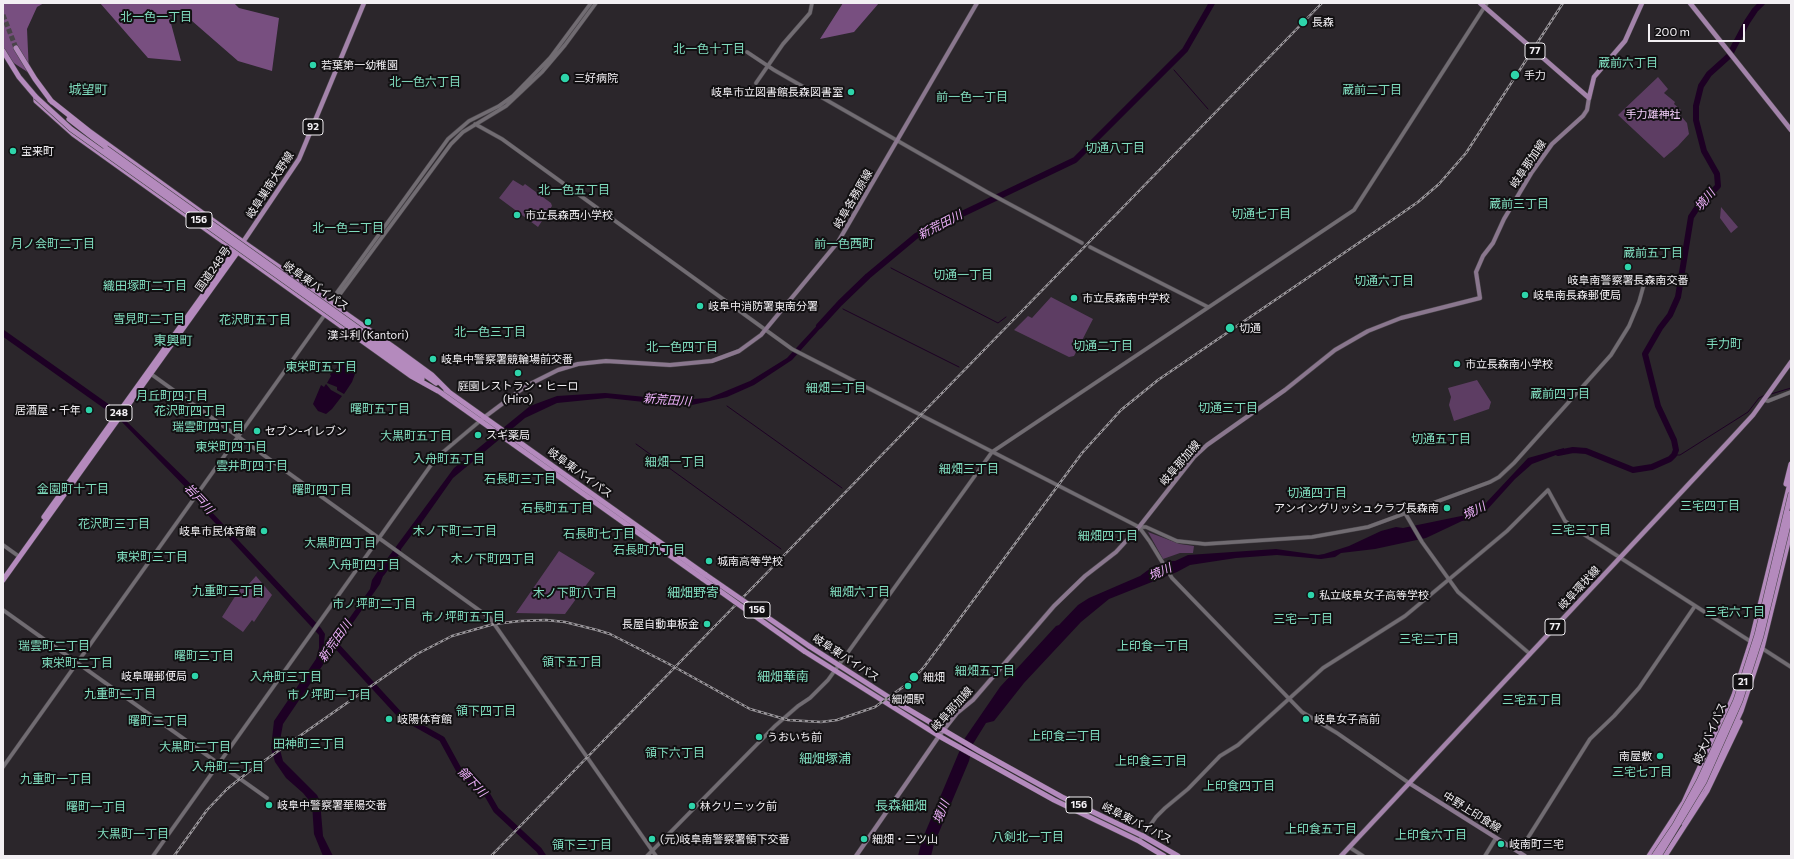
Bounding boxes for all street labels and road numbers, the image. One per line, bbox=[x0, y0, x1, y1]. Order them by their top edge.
road number: 77 bbox=[1525, 43, 1545, 59]
road number: 92 bbox=[303, 119, 323, 135]
street label: 岐阜那加線 bbox=[1507, 138, 1549, 190]
street label: 岐阜巣南大野線 bbox=[243, 149, 297, 221]
street label: 岐阜各務原線 bbox=[831, 167, 875, 231]
road number: 156 bbox=[186, 212, 212, 228]
street label: 国道248号 bbox=[193, 244, 233, 294]
street label: 岐阜東バイパス bbox=[281, 259, 351, 313]
road number: 248 bbox=[106, 405, 132, 421]
street label: 岐阜那加線 bbox=[1157, 438, 1203, 488]
street label: 岐阜東バイパス bbox=[545, 445, 615, 501]
street label: 岐阜環状線 bbox=[1555, 563, 1603, 613]
road number: 156 bbox=[744, 602, 770, 618]
road number: 77 bbox=[1545, 619, 1565, 635]
street label: 岐阜東バイパス bbox=[810, 631, 882, 685]
road number: 21 bbox=[1733, 674, 1753, 690]
street label: 岐阜那加線 bbox=[929, 684, 975, 734]
street label: 岐大バイパス bbox=[1691, 700, 1729, 766]
street label: 中野上印食線 bbox=[1441, 789, 1503, 835]
road number: 156 bbox=[1066, 797, 1092, 813]
street label: 岐阜東バイパス bbox=[1100, 800, 1174, 846]

